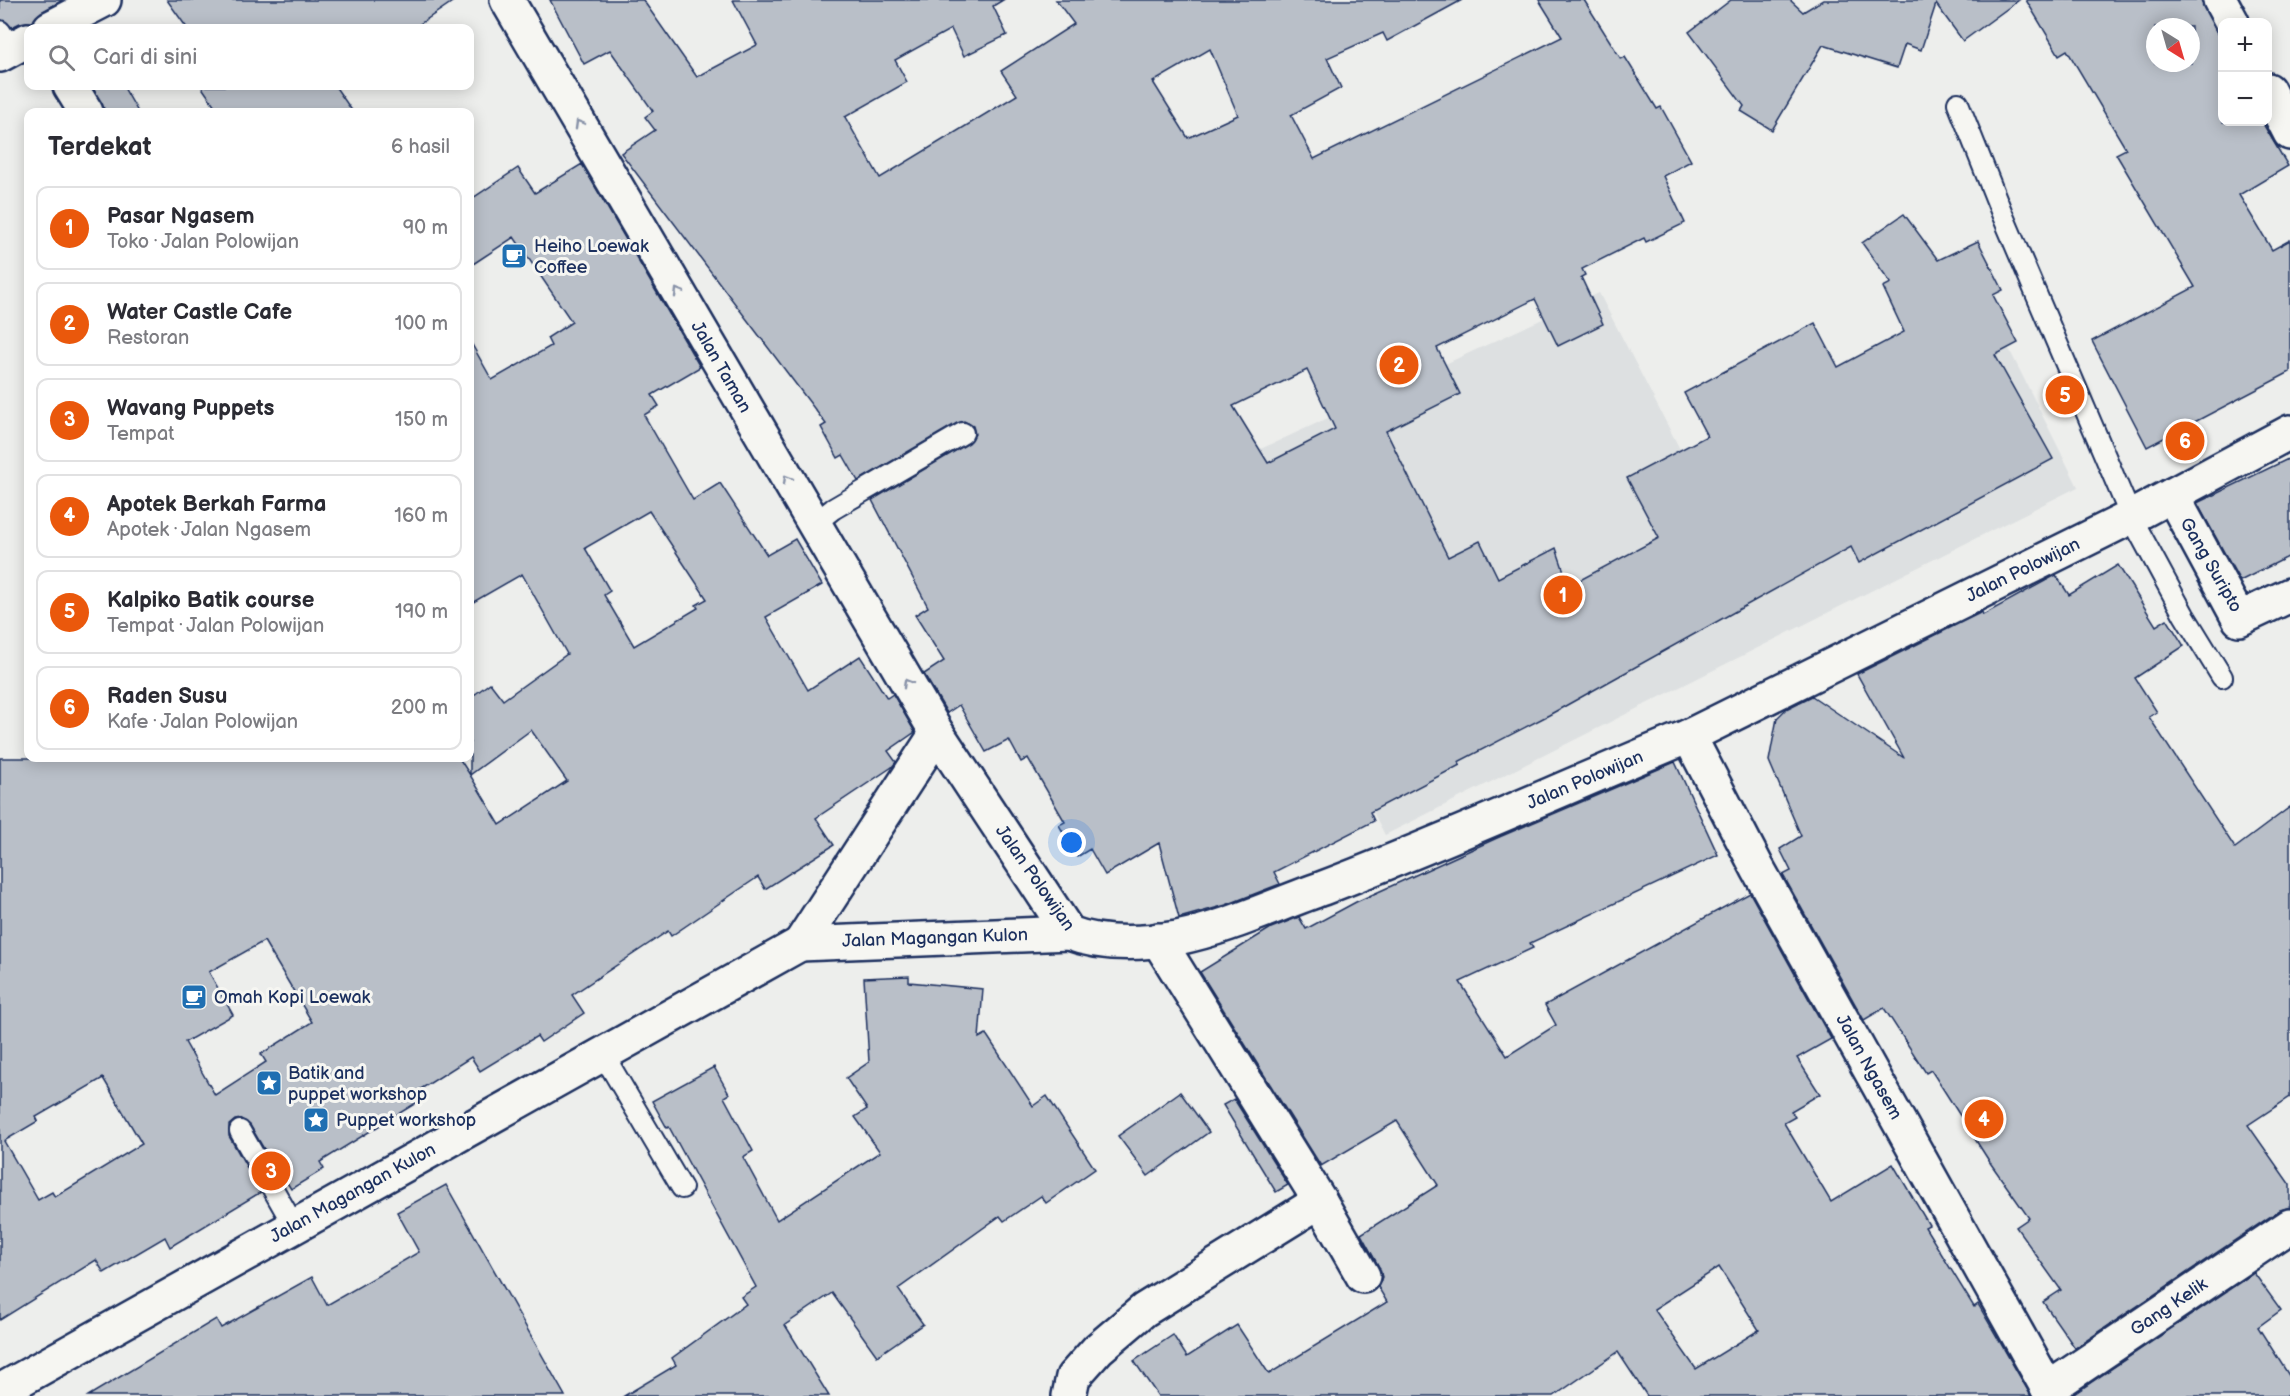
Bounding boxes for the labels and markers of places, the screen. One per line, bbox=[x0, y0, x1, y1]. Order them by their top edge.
place label: Heiho Loewak Coffee bbox=[534, 236, 649, 278]
cafe icon: Heiho Loewak Coffee bbox=[499, 241, 529, 271]
pin: 2 bbox=[1380, 342, 1418, 388]
pin: 5 bbox=[2046, 372, 2084, 418]
pin: 6 bbox=[2166, 418, 2204, 464]
pin: 1 bbox=[1544, 572, 1582, 618]
cafe icon: Omah Kopi Loewak bbox=[179, 982, 209, 1012]
place label: Omah Kopi Loewak bbox=[214, 987, 371, 1008]
place label: Batik and puppet workshop bbox=[288, 1063, 427, 1105]
place icon: Batik and puppet workshop bbox=[254, 1068, 284, 1098]
pin: 4 bbox=[1964, 1096, 2004, 1142]
place icon: Puppet workshop bbox=[301, 1105, 331, 1135]
place label: Puppet workshop bbox=[336, 1110, 476, 1131]
pin: 3 bbox=[252, 1148, 290, 1194]

